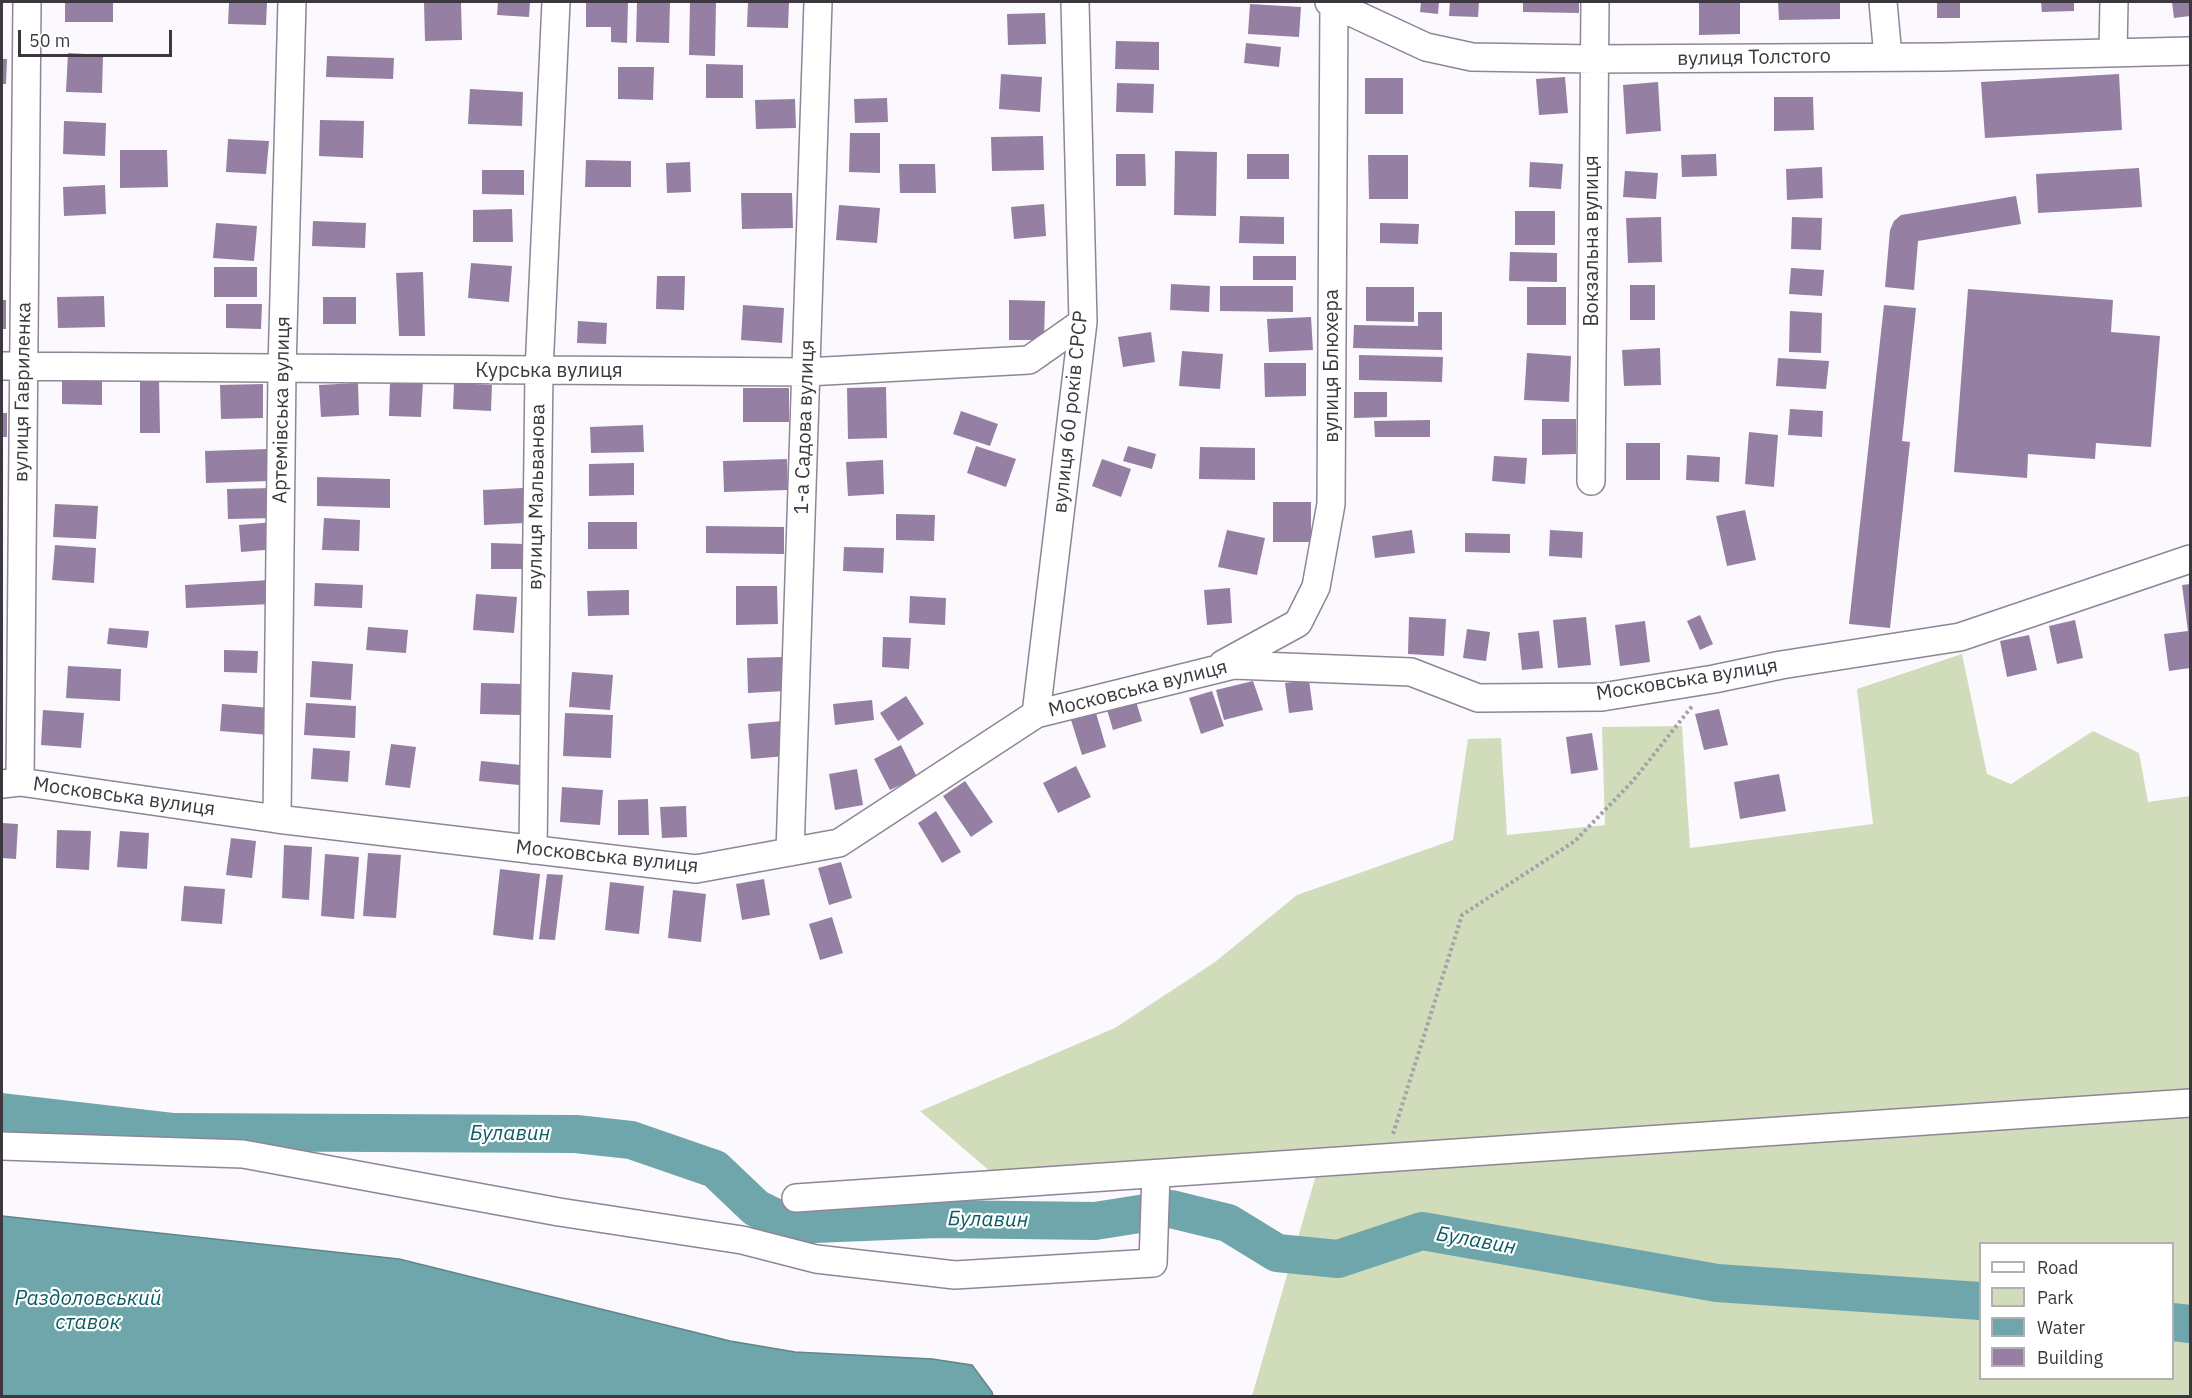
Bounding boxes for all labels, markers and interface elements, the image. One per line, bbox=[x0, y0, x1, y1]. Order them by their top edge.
scale bar bbox=[21, 18, 176, 56]
text: 50 m bbox=[29, 29, 71, 52]
street label: вулиця Толстого bbox=[1677, 45, 1831, 71]
street label: Вокзальна вулиця bbox=[1580, 155, 1604, 327]
street label: вулиця Блюхера bbox=[1320, 289, 1344, 443]
street label: вулиця Гавриленка bbox=[9, 302, 37, 482]
street label: вулиця 60 років СРСР bbox=[1048, 309, 1094, 515]
street label: Артемівська вулиця bbox=[268, 316, 296, 504]
street label: 1-а Садова вулиця bbox=[790, 339, 820, 515]
street label: Курська вулиця bbox=[475, 359, 623, 383]
street label: вулиця Мальванова bbox=[523, 404, 551, 590]
street label: Московська вулиця bbox=[1594, 654, 1780, 706]
street label: Московська вулиця bbox=[1046, 655, 1230, 723]
street label: Московська вулиця bbox=[31, 772, 217, 822]
street label: Московська вулиця bbox=[514, 835, 700, 879]
water label: Булавин bbox=[470, 1121, 550, 1147]
water label: Булавин bbox=[947, 1207, 1029, 1233]
water label: Булавин bbox=[1434, 1222, 1518, 1260]
legend bbox=[1979, 1242, 2174, 1380]
text: Road bbox=[2037, 1256, 2078, 1279]
water label: Раздоловський ставок bbox=[14, 1286, 162, 1336]
text: Park bbox=[2037, 1286, 2073, 1309]
text: Water bbox=[2037, 1316, 2085, 1339]
text: Building bbox=[2037, 1346, 2103, 1369]

